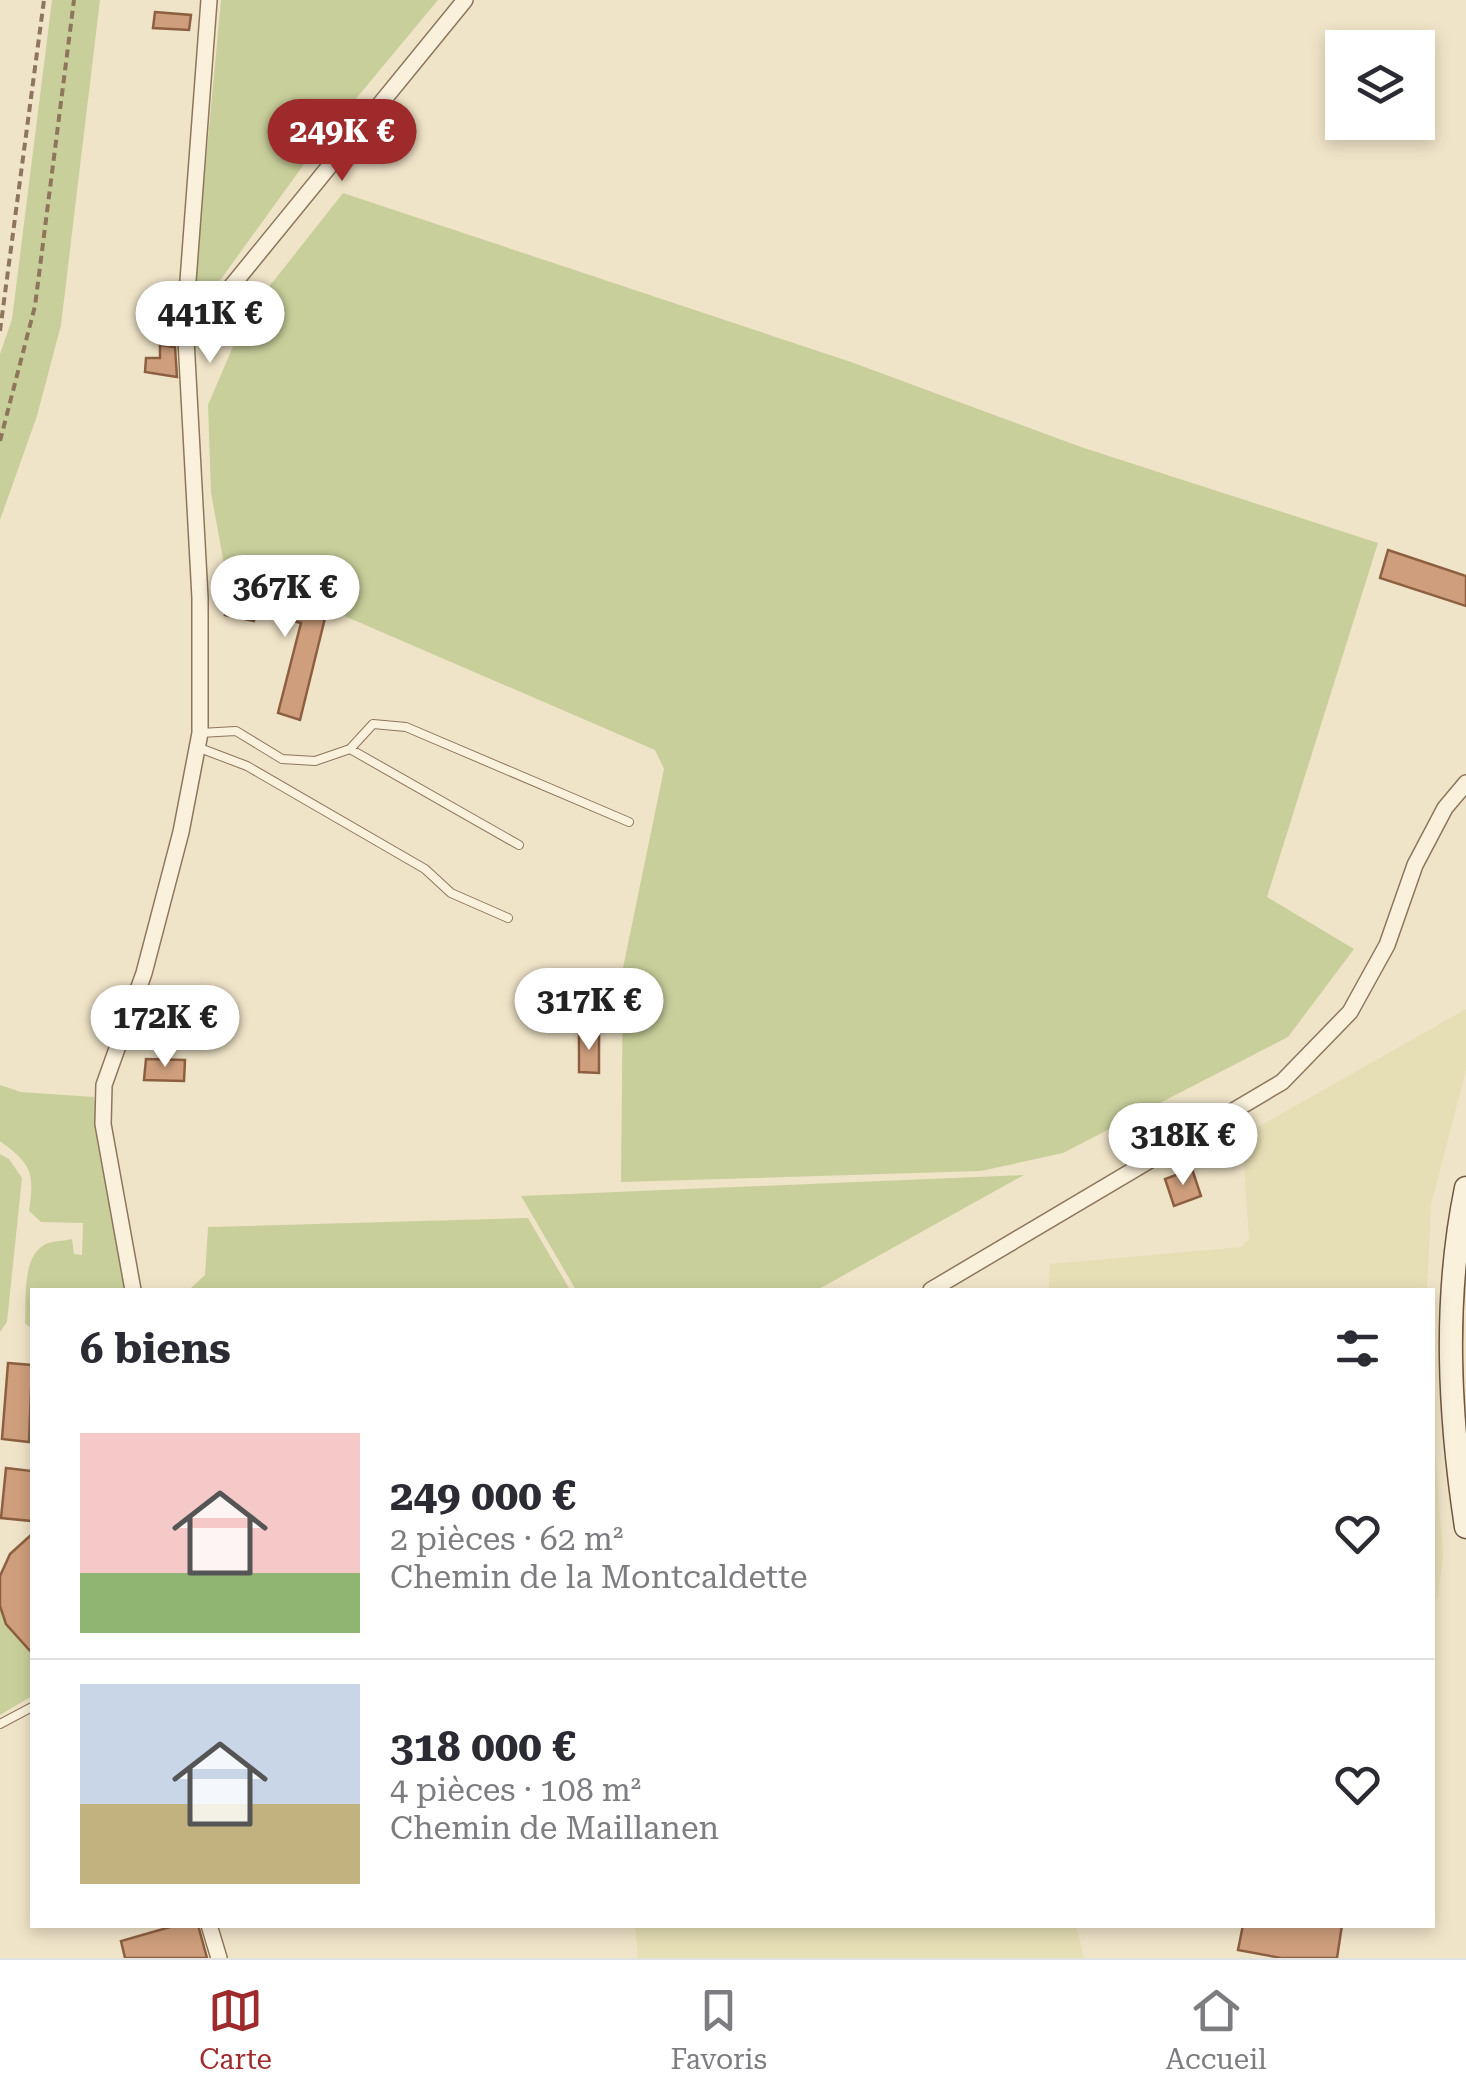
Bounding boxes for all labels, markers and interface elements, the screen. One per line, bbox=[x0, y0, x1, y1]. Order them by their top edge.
map controls bbox=[1325, 30, 1435, 140]
button: layers bbox=[1325, 30, 1435, 140]
pin: 249K € bbox=[261, 99, 423, 184]
text: 249K € bbox=[290, 112, 394, 150]
pin: 441K € bbox=[129, 281, 291, 366]
text: 441K € bbox=[158, 294, 262, 332]
pin: 367K € bbox=[204, 555, 366, 640]
text: 367K € bbox=[233, 568, 337, 606]
pin: 317K € bbox=[508, 968, 670, 1053]
text: 317K € bbox=[537, 981, 641, 1019]
pin: 172K € bbox=[84, 985, 246, 1070]
text: 172K € bbox=[113, 998, 217, 1036]
pin: 318K € bbox=[1102, 1103, 1264, 1188]
text: 318K € bbox=[1131, 1116, 1235, 1154]
icon: filters bbox=[1330, 1321, 1385, 1376]
text: 6 biens bbox=[80, 1324, 231, 1373]
text: 249 000 € bbox=[390, 1471, 576, 1520]
icon: home bbox=[160, 1473, 280, 1593]
icon: heart bbox=[1330, 1506, 1385, 1561]
text: 2 pièces · 62 m² bbox=[390, 1520, 623, 1558]
text: Chemin de la Montcaldette bbox=[390, 1558, 808, 1596]
text: 318 000 € bbox=[390, 1722, 576, 1771]
icon: home bbox=[160, 1724, 280, 1844]
icon: heart bbox=[1330, 1757, 1385, 1812]
text: 4 pièces · 108 m² bbox=[390, 1771, 641, 1809]
text: Chemin de Maillanen bbox=[390, 1809, 719, 1847]
tab: Carte bbox=[199, 1983, 272, 2076]
tab: Favoris bbox=[670, 1983, 767, 2076]
tab: Accueil bbox=[1165, 1983, 1267, 2076]

